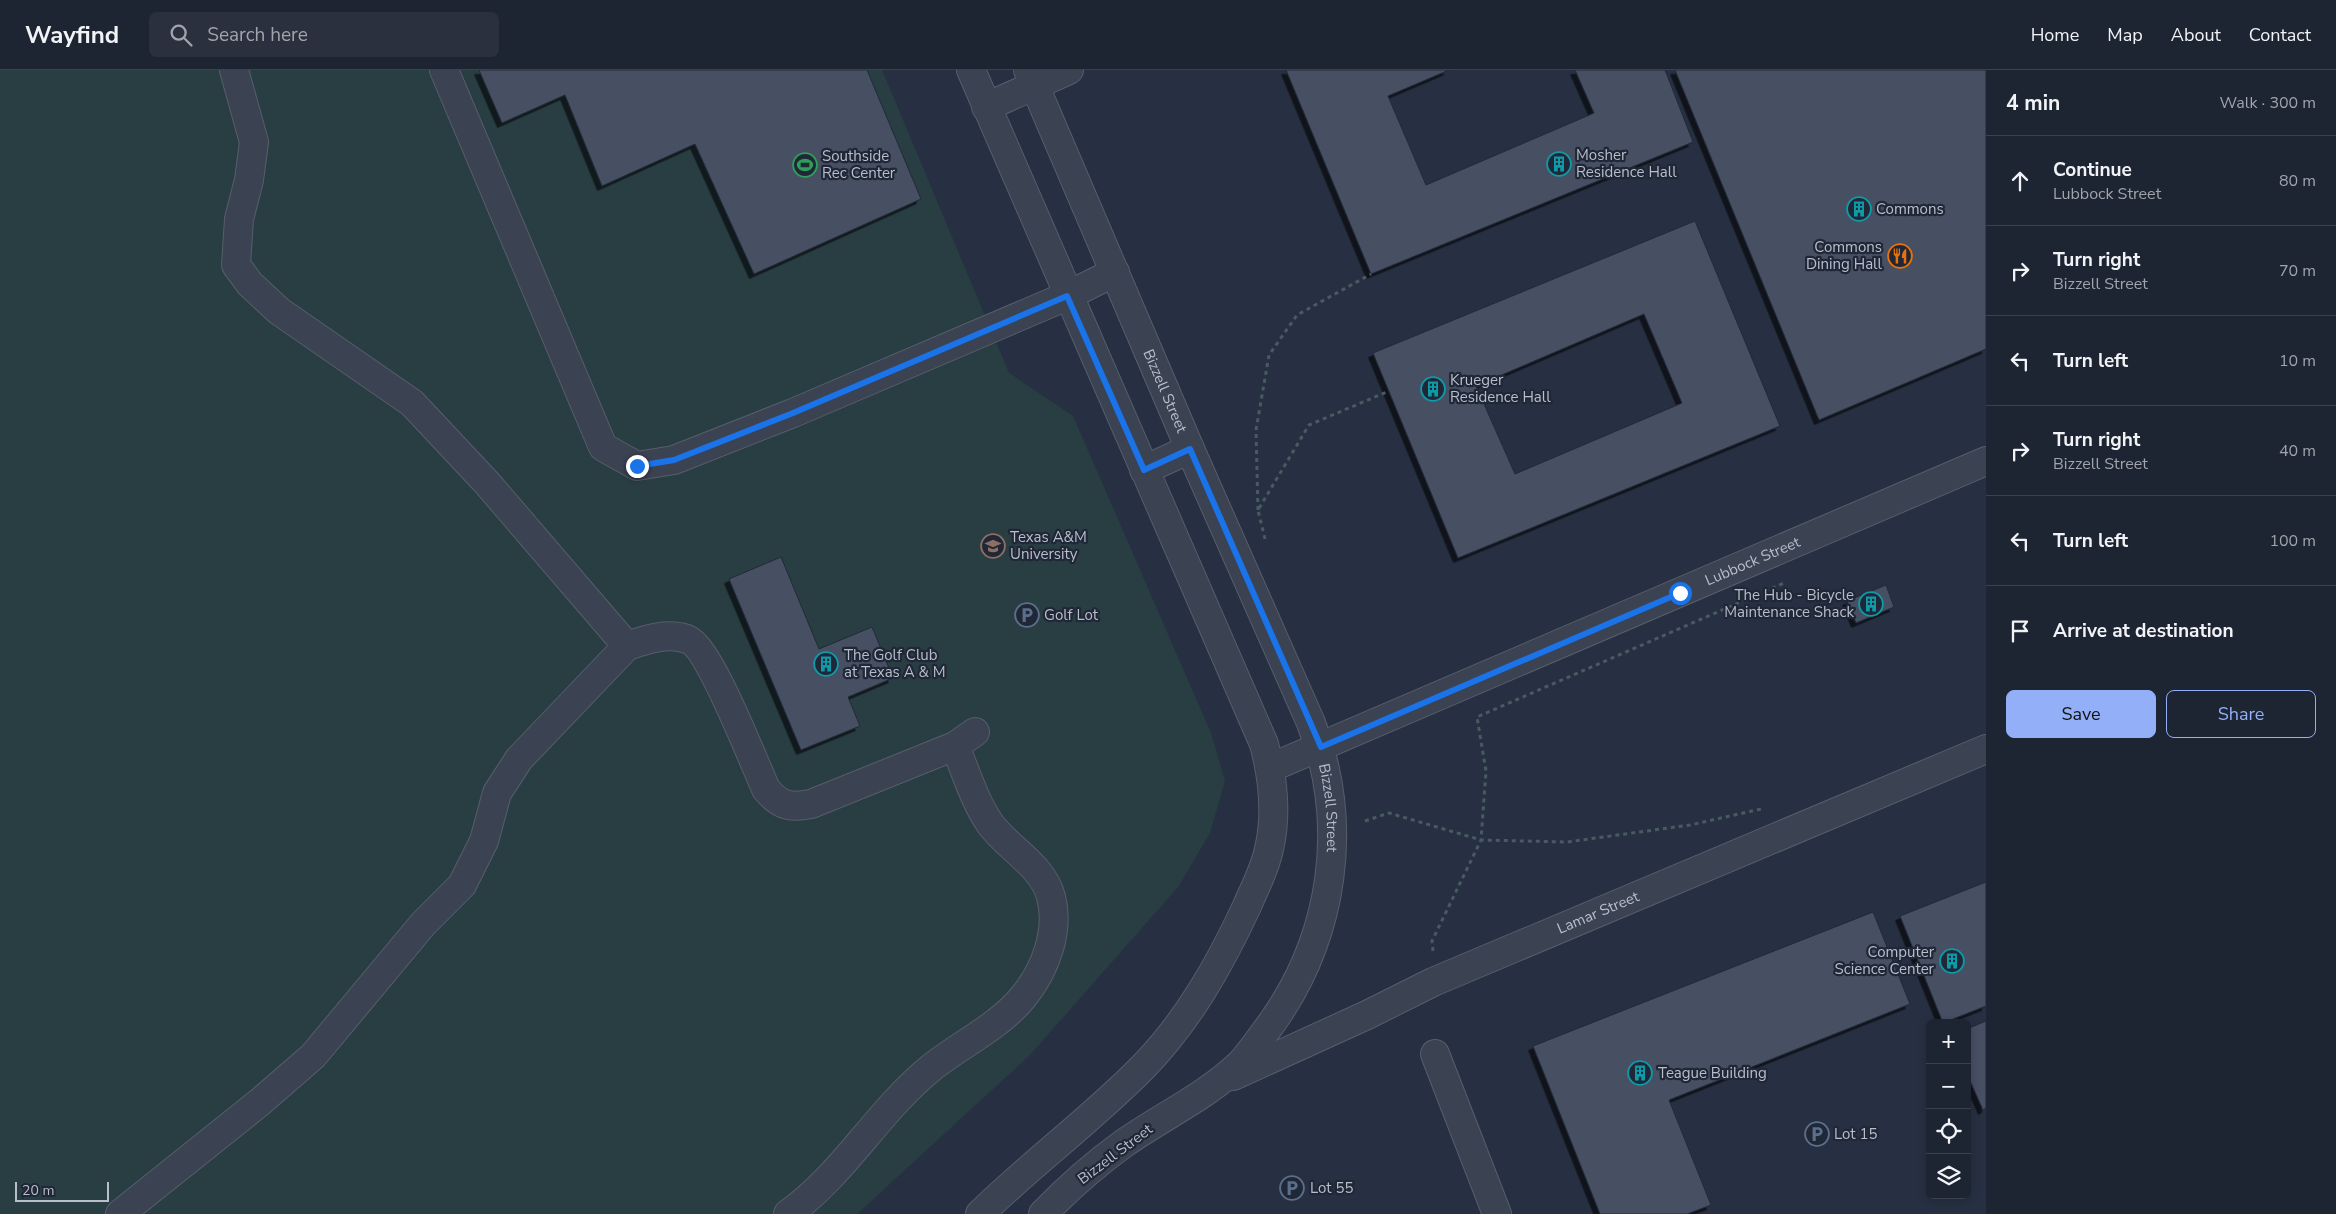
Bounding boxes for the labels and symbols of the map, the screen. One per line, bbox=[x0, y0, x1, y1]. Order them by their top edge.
place label: Mosher Residence Hall bbox=[1576, 145, 1677, 182]
place label: Southside Rec Center bbox=[822, 146, 896, 183]
building icon: Mosher Residence Hall bbox=[1546, 151, 1572, 177]
sports icon: Southside Rec Center bbox=[792, 152, 818, 178]
building icon: Commons bbox=[1846, 196, 1872, 222]
place label: Commons bbox=[1876, 199, 1944, 219]
place label: Commons Dining Hall bbox=[1806, 237, 1883, 274]
restaurant icon: Commons Dining Hall bbox=[1887, 243, 1913, 269]
street label: Bizzell Street bbox=[1138, 346, 1192, 436]
place label: Krueger Residence Hall bbox=[1450, 370, 1551, 407]
building icon: Krueger Residence Hall bbox=[1420, 376, 1446, 402]
route end bbox=[626, 455, 649, 478]
place label: Texas A&M University bbox=[1010, 527, 1087, 564]
street label: Lubbock Street bbox=[1702, 532, 1804, 590]
school or university icon: Texas A&M University bbox=[980, 533, 1006, 559]
route start bbox=[1669, 582, 1692, 605]
place label: The Hub - Bicycle Maintenance Shack bbox=[1724, 585, 1854, 622]
building icon: The Hub - Bicycle Maintenance Shack bbox=[1858, 591, 1884, 617]
parking icon: Golf Lot bbox=[1014, 602, 1040, 628]
place label: Golf Lot bbox=[1044, 605, 1099, 625]
place label: The Golf Club at Texas A & M bbox=[844, 645, 946, 682]
building icon: The Golf Club at Texas A & M bbox=[813, 651, 839, 677]
street label: Bizzell Street bbox=[1314, 762, 1342, 853]
street label: Lamar Street bbox=[1554, 886, 1643, 939]
place label: Computer Science Center bbox=[1835, 942, 1935, 979]
building icon: Computer Science Center bbox=[1939, 948, 1965, 974]
building icon: Teague Building bbox=[1627, 1060, 1653, 1086]
place label: Teague Building bbox=[1658, 1063, 1767, 1083]
street label: Bizzell Street bbox=[1073, 1119, 1157, 1189]
parking icon: Lot 15 bbox=[1804, 1121, 1830, 1147]
place label: Lot 15 bbox=[1834, 1124, 1877, 1144]
parking icon: Lot 55 bbox=[1279, 1175, 1305, 1201]
place label: Lot 55 bbox=[1310, 1178, 1353, 1198]
scale bar bbox=[15, 1179, 109, 1202]

